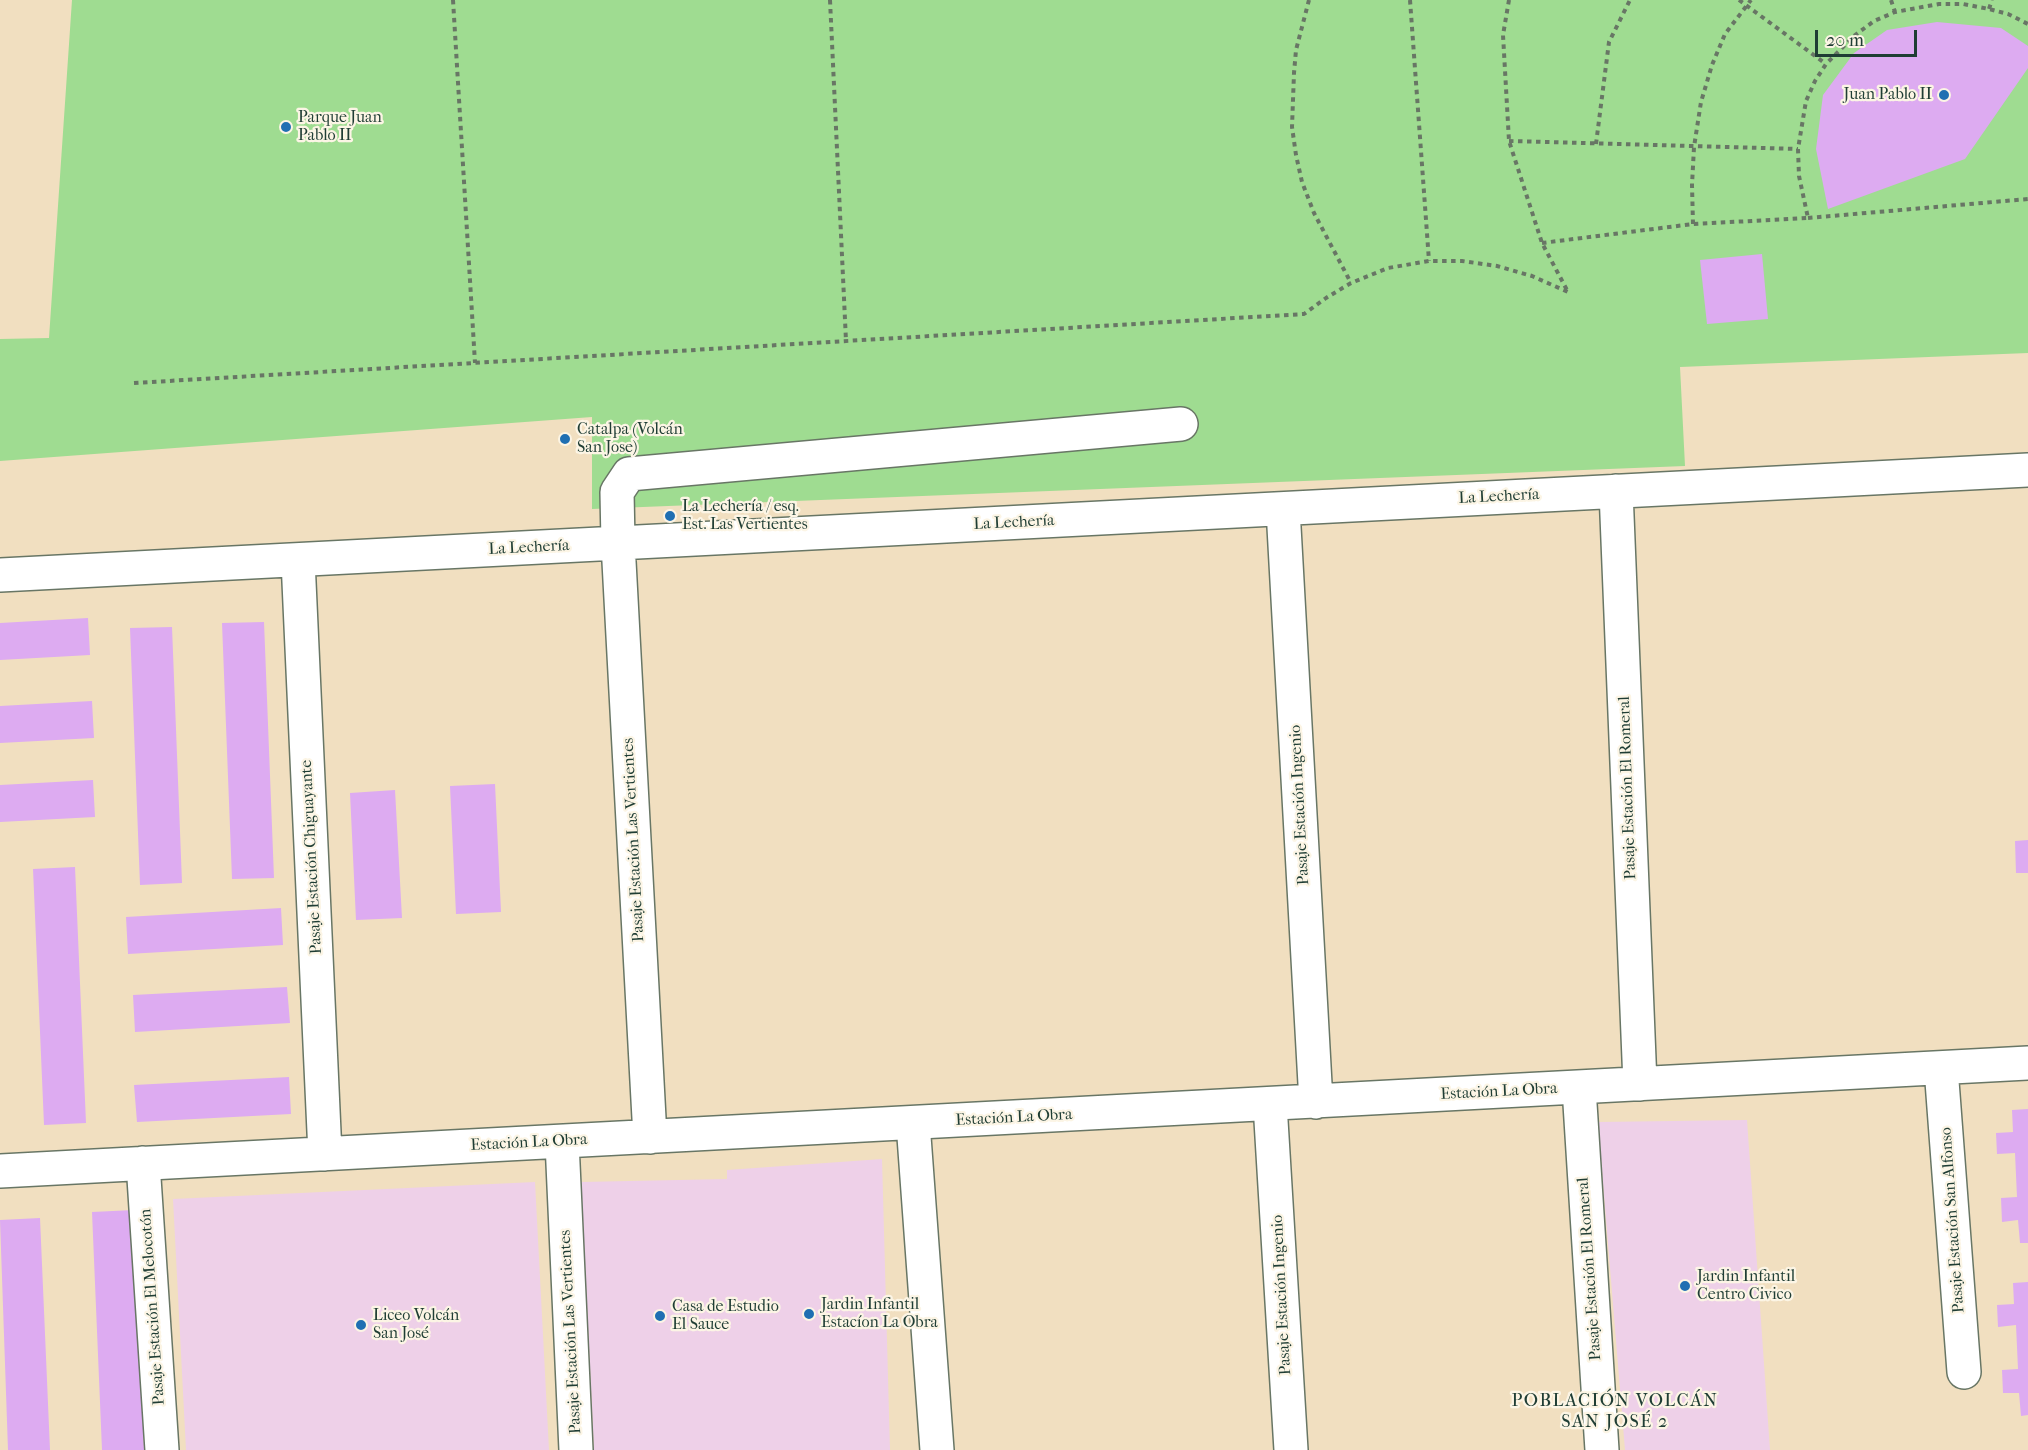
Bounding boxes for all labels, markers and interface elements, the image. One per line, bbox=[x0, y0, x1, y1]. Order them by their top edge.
scale bar bbox=[1818, 18, 1920, 56]
text: 20 m bbox=[1826, 30, 1864, 51]
place label: Juan Pablo II bbox=[1844, 85, 1932, 105]
marker: Juan Pablo II bbox=[1937, 88, 1951, 102]
place label: Parque Juan Pablo II bbox=[298, 108, 382, 146]
marker: Parque Juan Pablo II bbox=[279, 120, 293, 134]
place label: Catalpa (Volcán San Jose) bbox=[577, 420, 683, 458]
marker: Catalpa (Volcán San Jose) bbox=[558, 432, 572, 446]
street label: La Lechería bbox=[1458, 485, 1540, 509]
place label: La Lechería / esq. Est. Las Vertientes bbox=[682, 497, 808, 535]
marker: La Lechería / esq. Est. Las Vertientes bbox=[663, 509, 677, 523]
street label: La Lechería bbox=[973, 511, 1055, 535]
street label: La Lechería bbox=[488, 536, 570, 560]
street label: Pasaje Estación El Romeral bbox=[1615, 696, 1641, 880]
street label: Pasaje Estación Ingenio bbox=[1286, 724, 1314, 886]
street label: Pasaje Estación Las Vertientes bbox=[619, 737, 649, 943]
street label: Pasaje Estación Chiguayante bbox=[297, 759, 327, 955]
street label: Estación La Obra bbox=[1440, 1079, 1558, 1105]
street label: Estación La Obra bbox=[955, 1105, 1073, 1131]
street label: Pasaje Estación San Alfonso bbox=[1937, 1126, 1969, 1314]
street label: Estación La Obra bbox=[470, 1130, 588, 1156]
street label: Pasaje Estación El Romeral bbox=[1574, 1177, 1606, 1361]
street label: Pasaje Estación El Melocotón bbox=[137, 1208, 169, 1406]
street label: Pasaje Estación Ingenio bbox=[1268, 1214, 1296, 1376]
street label: Pasaje Estación Las Vertientes bbox=[556, 1229, 586, 1435]
place label: Jardin Infantil Centro Civico bbox=[1697, 1267, 1795, 1305]
marker: Jardin Infantil Centro Civico bbox=[1678, 1279, 1692, 1293]
place label: Jardin Infantil Estacíon La Obra bbox=[821, 1295, 938, 1333]
place label: Casa de Estudio El Sauce bbox=[672, 1297, 779, 1335]
place label: Liceo Volcán San José bbox=[373, 1306, 459, 1344]
marker: Jardin Infantil Estacíon La Obra bbox=[802, 1307, 816, 1321]
marker: Casa de Estudio El Sauce bbox=[653, 1309, 667, 1323]
marker: Liceo Volcán San José bbox=[354, 1318, 368, 1332]
district label: POBLACIÓN VOLCÁN SAN JOSÉ 2 bbox=[1511, 1391, 1719, 1434]

